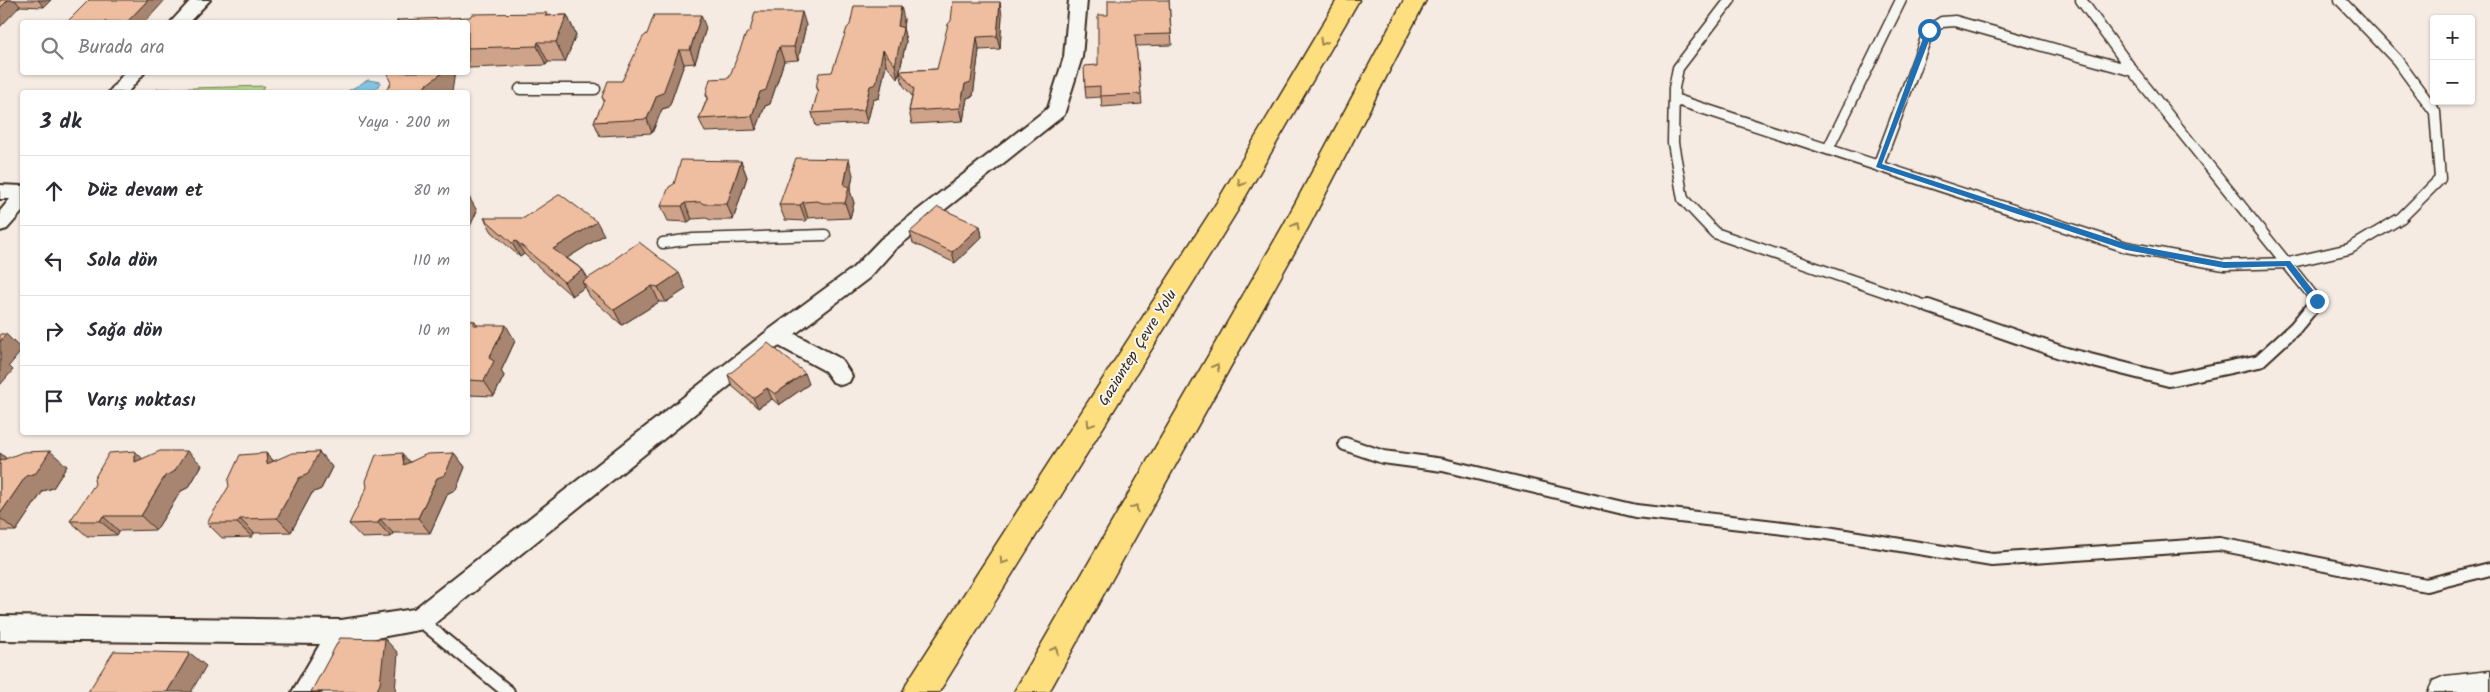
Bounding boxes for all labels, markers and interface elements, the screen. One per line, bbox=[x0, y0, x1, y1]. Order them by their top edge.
map controls bbox=[2430, 15, 2475, 105]
button: + bbox=[2430, 15, 2475, 60]
route start bbox=[1918, 19, 1941, 42]
search box bbox=[20, 20, 470, 75]
text: Burada ara bbox=[78, 33, 165, 63]
icon: search bbox=[38, 34, 66, 62]
one-way arrow bbox=[1319, 37, 1329, 46]
button: − bbox=[2430, 60, 2475, 105]
text: 3 dk bbox=[40, 106, 81, 139]
text: Yaya · 200 m bbox=[357, 110, 450, 135]
text: Düz devam et bbox=[87, 176, 203, 206]
icon: ahead bbox=[40, 177, 68, 205]
one-way arrow bbox=[1238, 177, 1248, 186]
text: 80 m bbox=[413, 178, 450, 203]
one-way arrow bbox=[1290, 222, 1300, 231]
text: Sola dön bbox=[87, 246, 158, 276]
icon: left bbox=[40, 247, 68, 275]
text: 110 m bbox=[413, 248, 450, 273]
street label: Gaziantep Çevre Yolu bbox=[1093, 285, 1183, 411]
route end bbox=[2306, 290, 2329, 313]
text: Sağa dön bbox=[87, 316, 163, 346]
icon: right bbox=[40, 317, 68, 345]
text: 10 m bbox=[418, 318, 450, 343]
one-way arrow bbox=[1209, 364, 1219, 373]
text: Varış noktası bbox=[87, 386, 195, 416]
icon: arrive bbox=[40, 387, 68, 415]
one-way arrow bbox=[1086, 419, 1096, 428]
one-way arrow bbox=[1129, 505, 1139, 514]
one-way arrow bbox=[999, 556, 1009, 565]
one-way arrow bbox=[1048, 646, 1058, 655]

